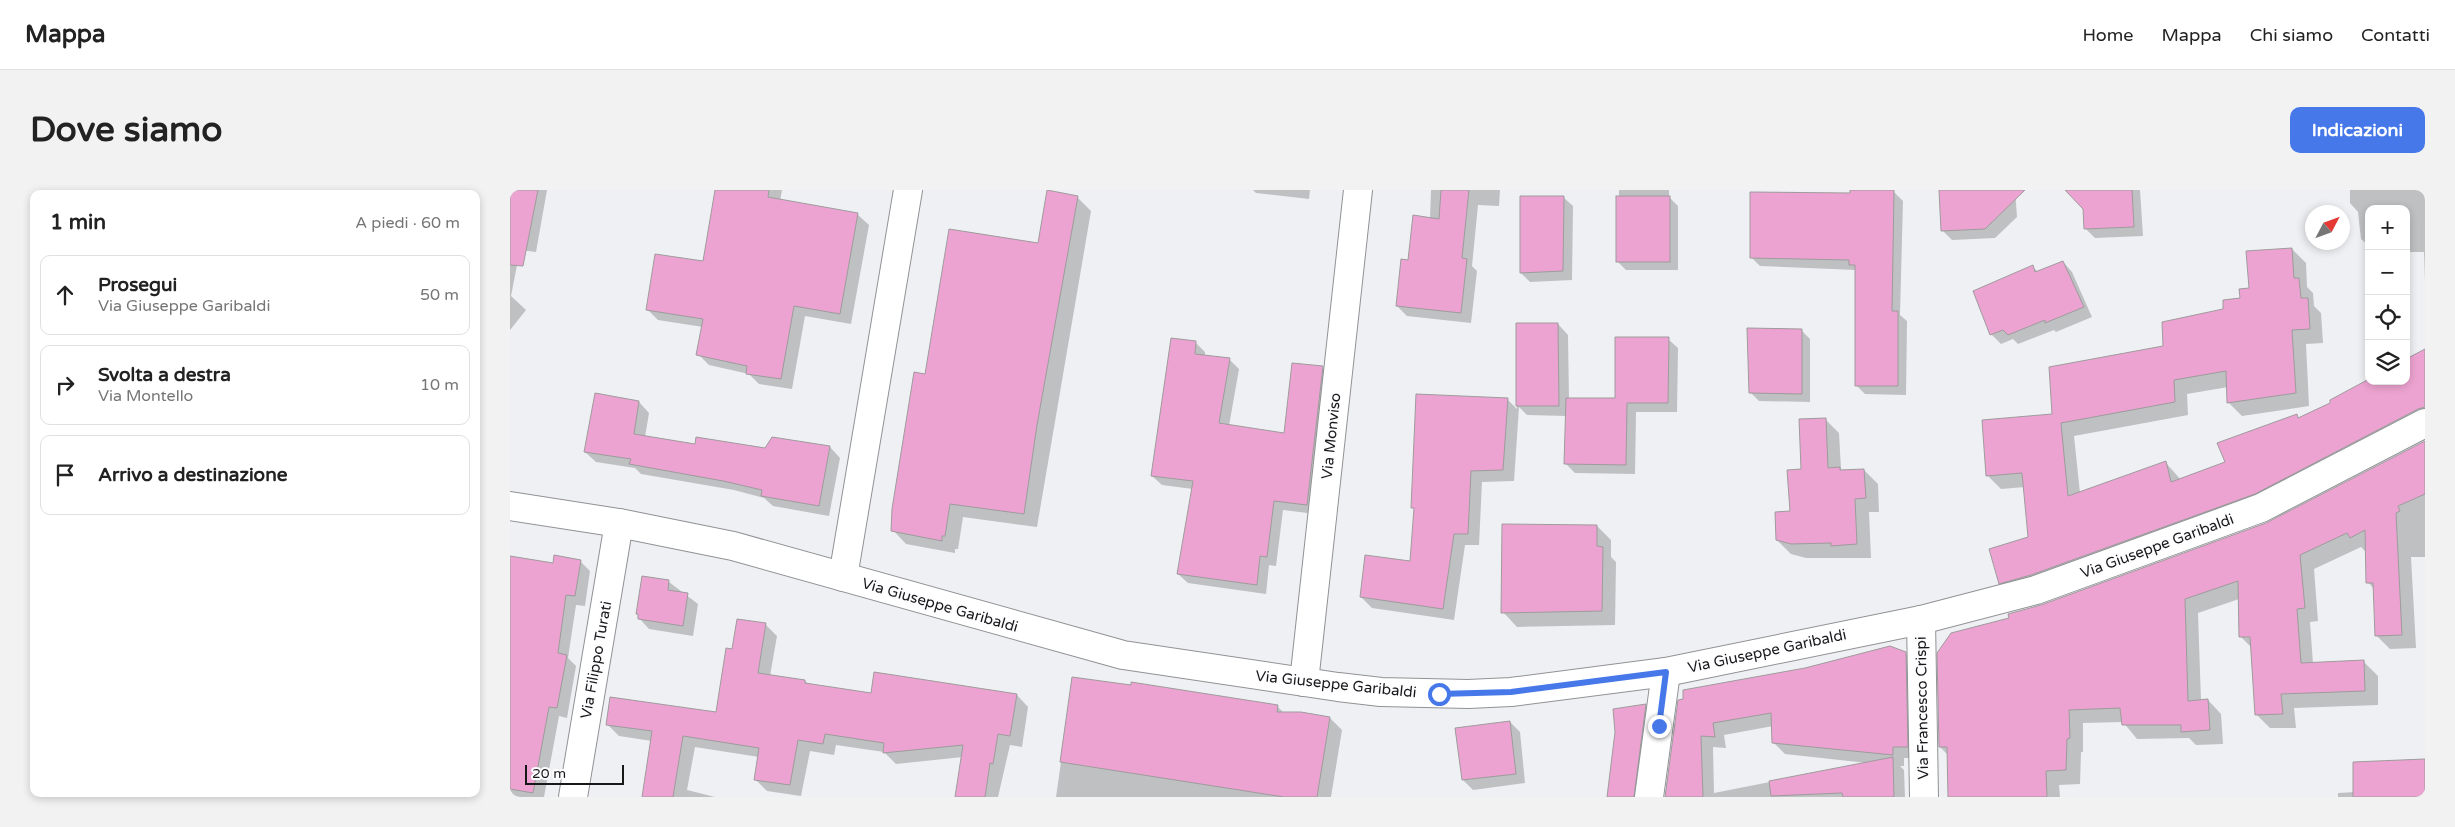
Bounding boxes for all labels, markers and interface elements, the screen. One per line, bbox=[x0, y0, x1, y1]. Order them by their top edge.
text: Mappa bbox=[25, 20, 105, 49]
text: Home bbox=[2082, 24, 2133, 46]
text: Mappa bbox=[2161, 24, 2222, 46]
text: Chi siamo bbox=[2250, 24, 2333, 46]
text: Contatti bbox=[2361, 24, 2430, 46]
button: Indicazioni bbox=[2290, 107, 2425, 153]
text: Dove siamo bbox=[30, 109, 222, 151]
north arrow bbox=[2305, 205, 2350, 250]
map controls bbox=[2365, 205, 2410, 385]
button: + bbox=[2365, 205, 2410, 250]
text: 1 min bbox=[50, 210, 106, 235]
text: A piedi · 60 m bbox=[355, 213, 460, 233]
button: − bbox=[2365, 250, 2410, 295]
text: Prosegui bbox=[98, 274, 177, 296]
icon: ahead bbox=[51, 281, 79, 309]
text: 50 m bbox=[420, 285, 459, 305]
button: locate bbox=[2365, 295, 2410, 340]
text: Via Giuseppe Garibaldi bbox=[98, 296, 270, 316]
button: layers bbox=[2365, 340, 2410, 385]
text: Svolta a destra bbox=[98, 364, 231, 386]
icon: right bbox=[51, 371, 79, 399]
text: 10 m bbox=[420, 375, 459, 395]
text: Via Montello bbox=[98, 386, 193, 406]
street label: Via Monviso bbox=[1318, 392, 1344, 480]
icon: arrive bbox=[51, 461, 79, 489]
text: Arrivo a destinazione bbox=[98, 464, 288, 486]
street label: Via Giuseppe Garibaldi bbox=[2078, 510, 2236, 582]
street label: Via Giuseppe Garibaldi bbox=[860, 574, 1020, 636]
street label: Via Filippo Turati bbox=[577, 600, 615, 720]
street label: Via Giuseppe Garibaldi bbox=[1686, 625, 1848, 677]
street label: Via Francesco Crispi bbox=[1912, 636, 1932, 780]
street label: Via Giuseppe Garibaldi bbox=[1255, 667, 1417, 701]
route start bbox=[1428, 683, 1451, 706]
route end bbox=[1648, 715, 1671, 738]
scale bar bbox=[525, 762, 624, 785]
text: 20 m bbox=[532, 765, 566, 782]

